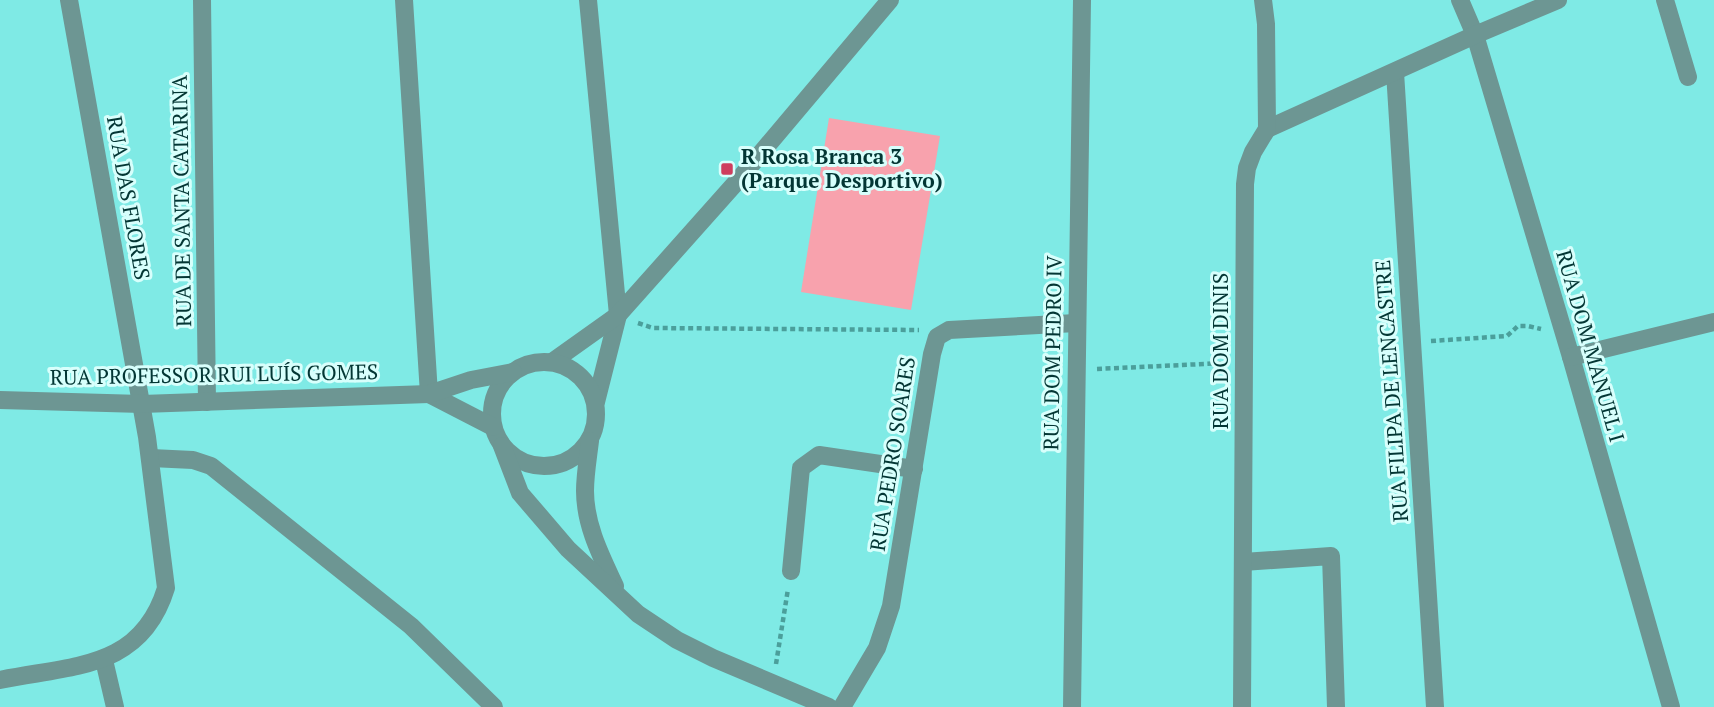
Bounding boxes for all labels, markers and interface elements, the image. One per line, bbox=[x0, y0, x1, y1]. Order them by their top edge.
street label: RUA DE SANTA CATARINA bbox=[165, 74, 197, 327]
street label: RUA DAS FLORES bbox=[101, 114, 157, 282]
place label: R Rosa Branca 3 (Parque Desportivo) bbox=[741, 142, 943, 194]
marker: R Rosa Branca 3 (Parque Desportivo) bbox=[719, 161, 735, 177]
street label: RUA DOM MANUEL I bbox=[1550, 246, 1632, 445]
street label: RUA DOM PEDRO IV bbox=[1036, 255, 1068, 451]
street label: RUA FILIPA DE LENCASTRE bbox=[1368, 259, 1414, 523]
street label: RUA DOM DINIS bbox=[1206, 273, 1234, 429]
street label: RUA PEDRO SOARES bbox=[863, 355, 921, 553]
street label: RUA PROFESSOR RUI LUÍS GOMES bbox=[49, 357, 378, 391]

